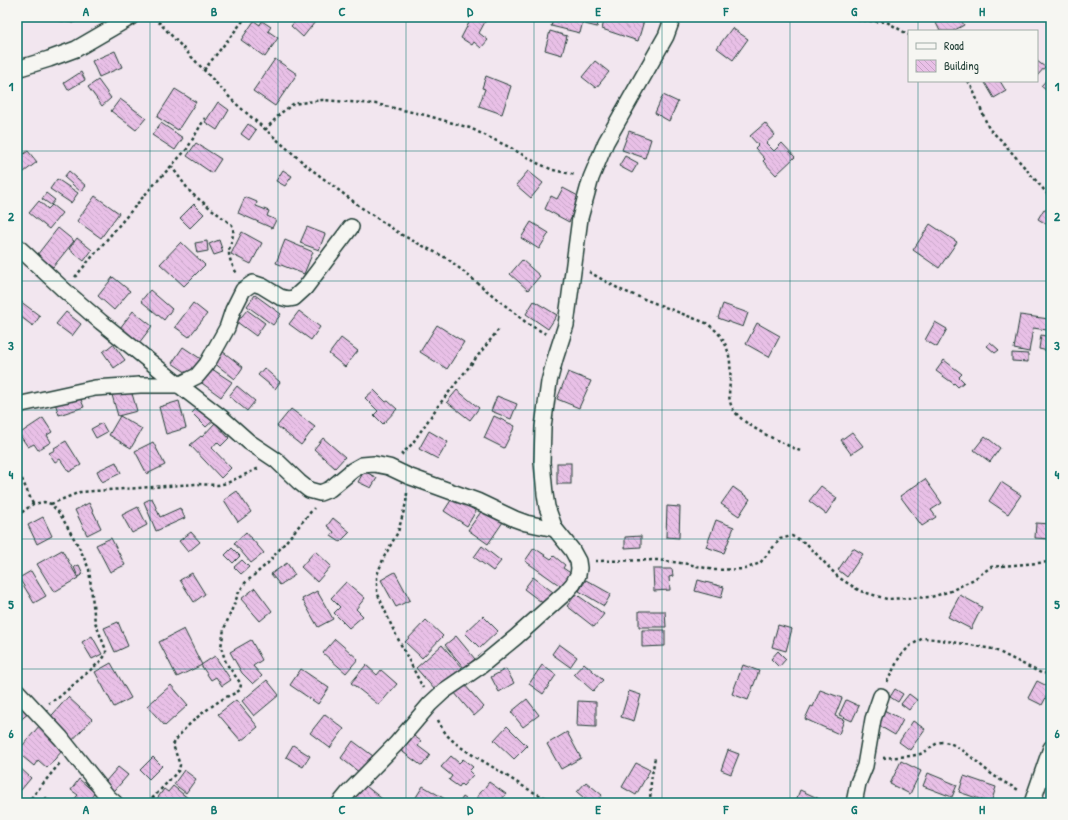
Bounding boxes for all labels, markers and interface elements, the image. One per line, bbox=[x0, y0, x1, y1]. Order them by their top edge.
text: A bbox=[83, 2, 90, 20]
text: B bbox=[211, 2, 218, 20]
text: C bbox=[338, 2, 346, 20]
text: D bbox=[467, 2, 474, 20]
text: E bbox=[595, 2, 601, 20]
text: F bbox=[723, 2, 730, 20]
text: G bbox=[851, 2, 858, 20]
text: H bbox=[979, 2, 985, 20]
legend bbox=[908, 30, 1038, 82]
text: Road bbox=[944, 37, 964, 54]
text: Building bbox=[944, 57, 979, 74]
text: 1 bbox=[9, 77, 14, 95]
text: 1 bbox=[1055, 77, 1060, 95]
text: 2 bbox=[8, 207, 15, 225]
text: 2 bbox=[1054, 207, 1061, 225]
text: 3 bbox=[8, 336, 14, 354]
text: 3 bbox=[1054, 336, 1060, 354]
text: 4 bbox=[9, 465, 14, 483]
text: 4 bbox=[1055, 465, 1060, 483]
text: 5 bbox=[8, 595, 14, 613]
text: 5 bbox=[1054, 595, 1060, 613]
text: 6 bbox=[8, 724, 14, 742]
text: 6 bbox=[1054, 724, 1060, 742]
text: A bbox=[83, 800, 90, 818]
text: B bbox=[211, 800, 218, 818]
text: C bbox=[338, 800, 346, 818]
text: D bbox=[467, 800, 474, 818]
text: E bbox=[595, 800, 601, 818]
text: F bbox=[723, 800, 730, 818]
text: G bbox=[851, 800, 858, 818]
text: H bbox=[979, 800, 985, 818]

